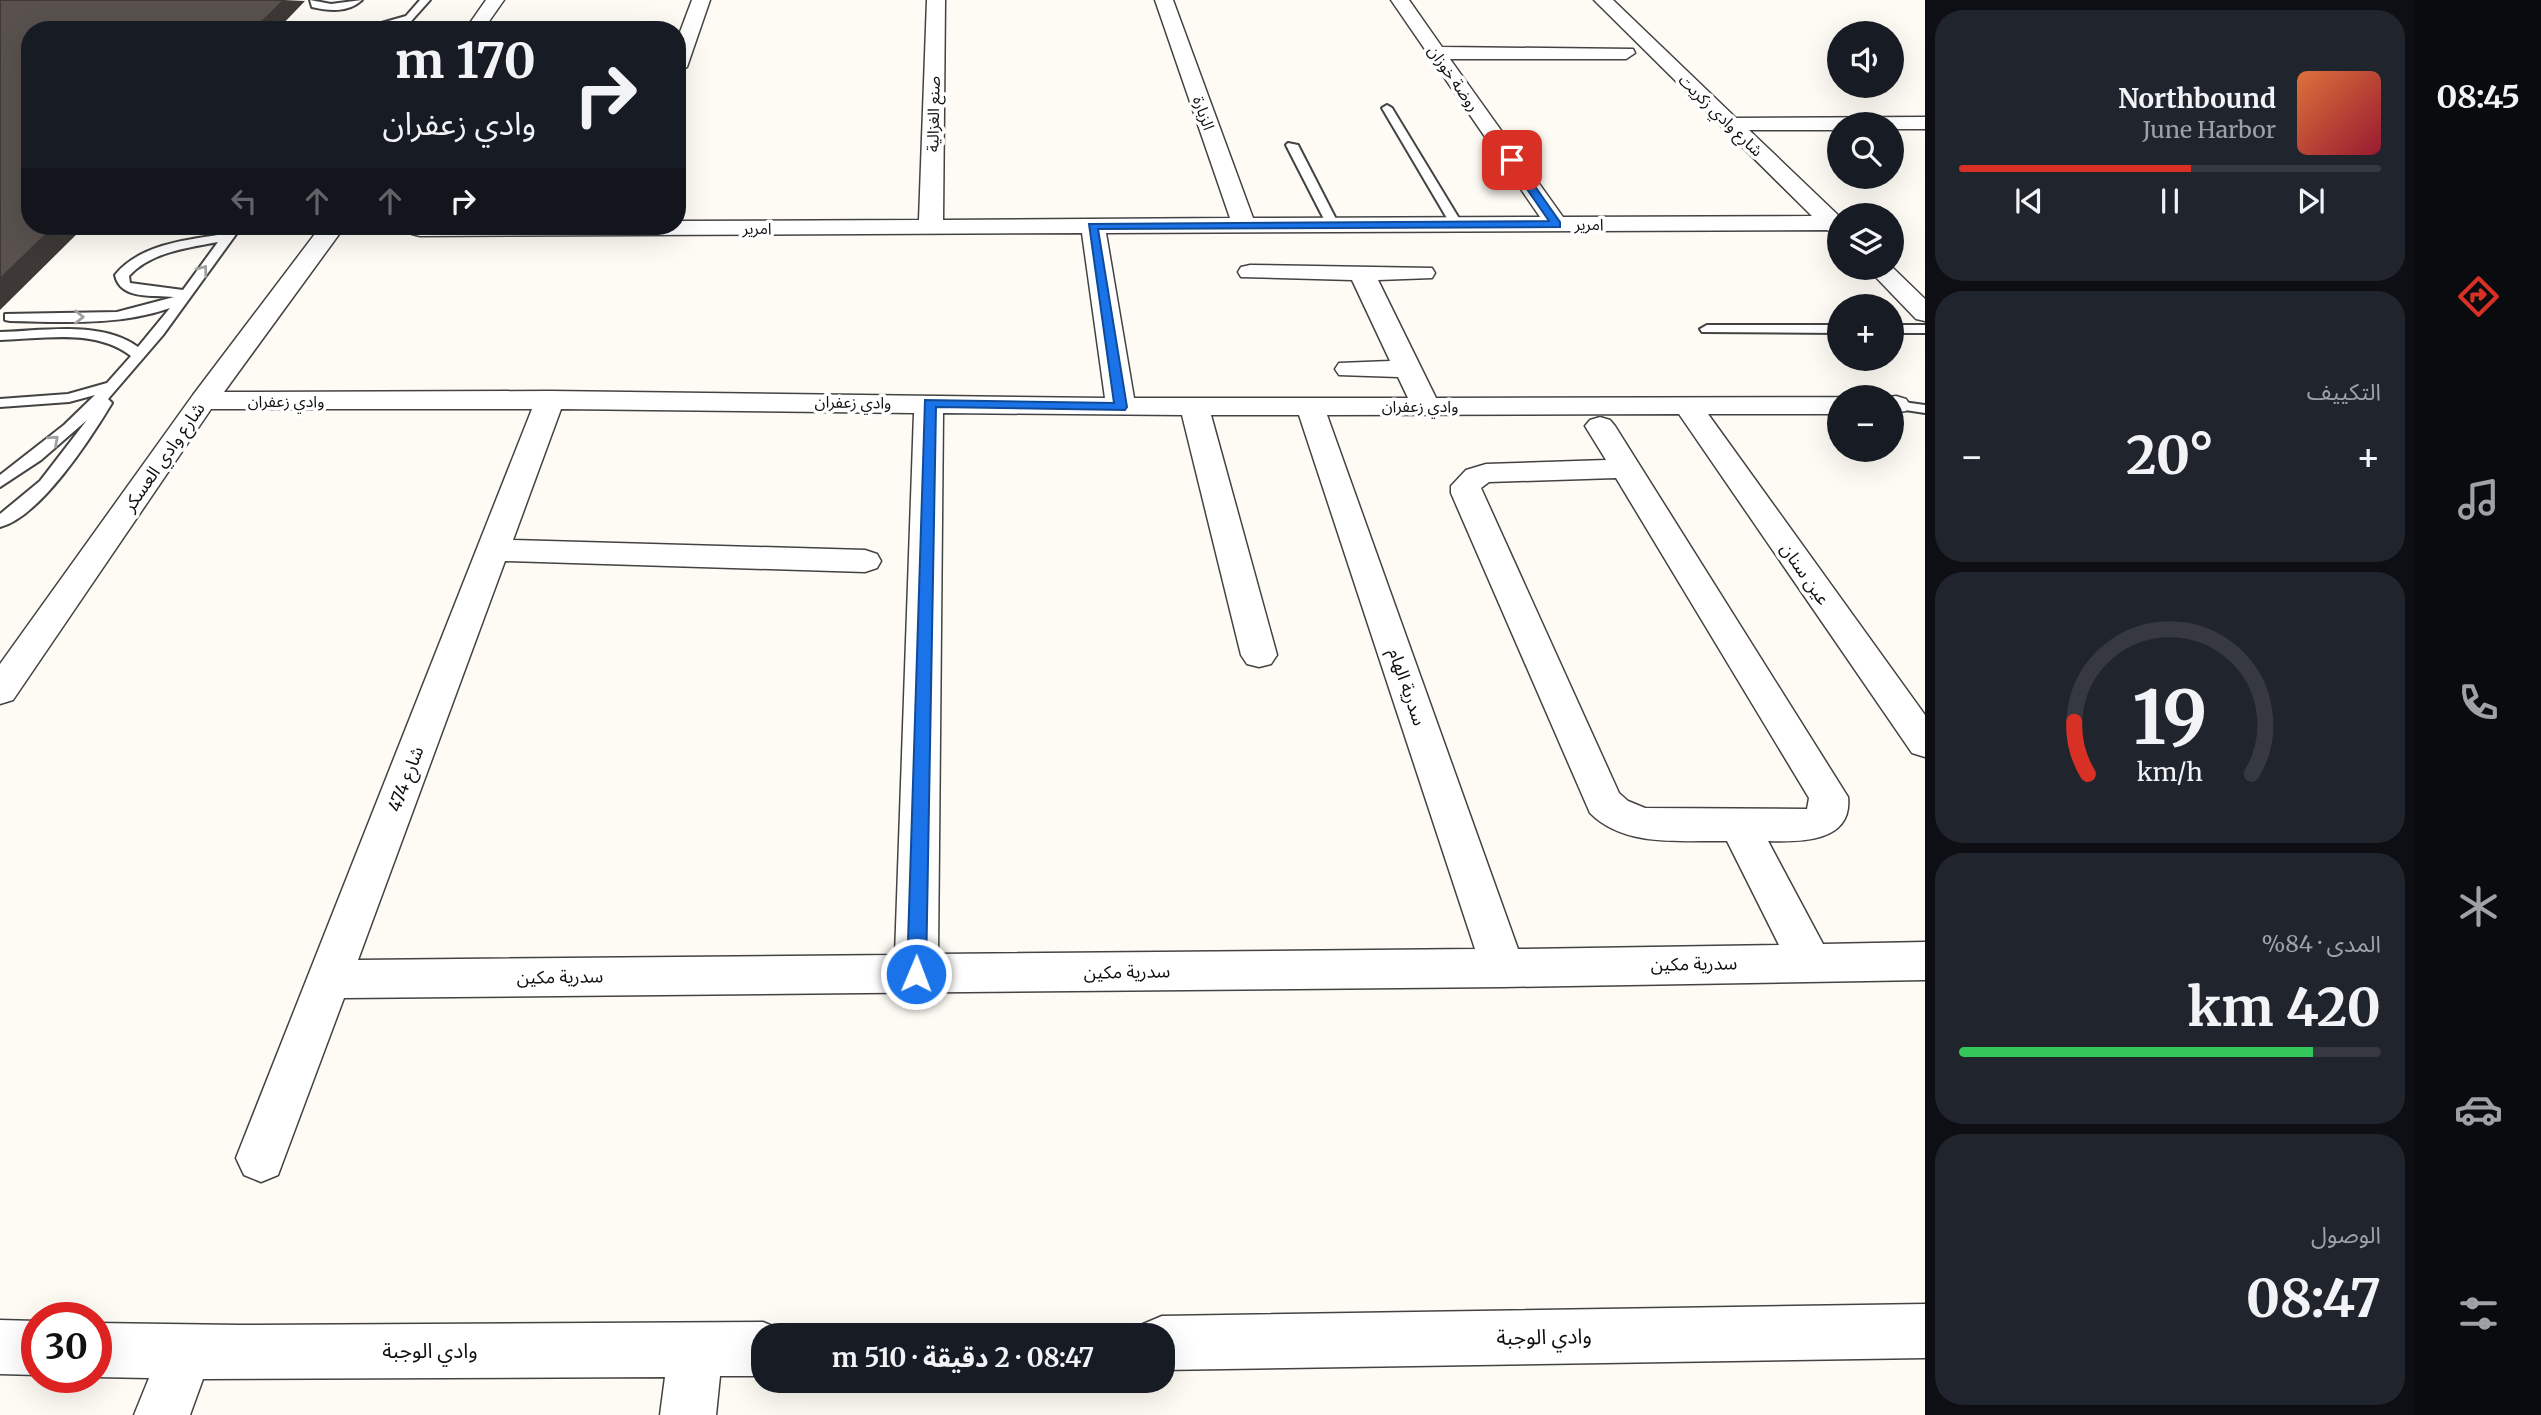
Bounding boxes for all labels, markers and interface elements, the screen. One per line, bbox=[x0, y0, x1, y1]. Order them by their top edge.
map controls bbox=[1827, 21, 1904, 462]
button: sound bbox=[1827, 21, 1904, 98]
text: 170 m bbox=[395, 30, 536, 91]
street label: روضة خوزان bbox=[1424, 41, 1484, 115]
icon: right bbox=[560, 49, 651, 140]
street label: شارع وادي زكريت bbox=[1673, 70, 1767, 162]
street label: صنع الغزالية bbox=[922, 76, 947, 152]
text: 08:45 bbox=[2436, 77, 2520, 117]
text: Northbound bbox=[2118, 82, 2276, 115]
street label: الزبارة bbox=[1189, 93, 1219, 133]
text: وادي زعفران bbox=[383, 104, 536, 144]
button: search bbox=[1827, 112, 1904, 189]
text: June Harbor bbox=[2143, 115, 2276, 144]
pin bbox=[1482, 130, 1542, 190]
icon: arrive bbox=[1493, 141, 1531, 179]
icon: left bbox=[225, 182, 263, 220]
icon: ahead bbox=[298, 182, 336, 220]
icon: ahead bbox=[371, 182, 409, 220]
icon: right bbox=[444, 182, 482, 220]
icon: previous bbox=[2010, 182, 2048, 220]
icon: pause bbox=[2151, 182, 2189, 220]
icon: next bbox=[2292, 182, 2330, 220]
button: layers bbox=[1827, 203, 1904, 280]
street label: امرير bbox=[1573, 214, 1604, 234]
street label: امرير bbox=[741, 218, 772, 238]
one-way arrow bbox=[195, 265, 208, 278]
icon: directions bbox=[2454, 272, 2503, 321]
button: + bbox=[1827, 294, 1904, 371]
one-way arrow bbox=[74, 309, 84, 325]
text: التكييف bbox=[2307, 377, 2381, 406]
button: − bbox=[1827, 385, 1904, 462]
street label: وادي زعفران bbox=[248, 391, 324, 414]
street label: وادي زعفران bbox=[814, 391, 892, 415]
street label: وادي زعفران bbox=[1382, 396, 1458, 419]
street label: شارع وادي العسكر bbox=[117, 398, 212, 518]
text: 20° bbox=[2126, 423, 2214, 488]
text: − bbox=[1959, 433, 1984, 480]
text: + bbox=[2356, 433, 2381, 480]
one-way arrow bbox=[46, 436, 59, 449]
icon: music bbox=[2454, 475, 2503, 524]
street label: عين سنان bbox=[1776, 538, 1835, 609]
street label: سدرية الهام bbox=[1381, 645, 1431, 729]
text: 19 bbox=[2132, 672, 2208, 764]
icon: phone bbox=[2454, 678, 2503, 727]
street label: شارع 474 bbox=[383, 743, 431, 816]
text: km/h bbox=[2137, 755, 2203, 787]
icon: climate bbox=[2454, 882, 2503, 931]
text: المدى · 84% bbox=[2261, 929, 2381, 958]
position arrow bbox=[879, 937, 953, 1011]
street label: سدرية مكين bbox=[1650, 951, 1737, 976]
street label: سدرية مكين bbox=[1083, 959, 1170, 984]
street label: سدرية مكين bbox=[516, 964, 603, 989]
text: 420 km bbox=[2187, 975, 2381, 1040]
icon: car bbox=[2454, 1085, 2503, 1134]
text: الوصول bbox=[2311, 1220, 2381, 1249]
text: 08:47 bbox=[2246, 1266, 2381, 1331]
icon: filters bbox=[2454, 1289, 2503, 1338]
speed limit sign: 30 bbox=[21, 1302, 112, 1393]
street label: وادي الوجبة bbox=[1496, 1322, 1592, 1354]
street label: وادي الوجبة bbox=[382, 1337, 478, 1367]
text: 08:47 · 2 دقيقة · 510 m bbox=[832, 1341, 1094, 1374]

